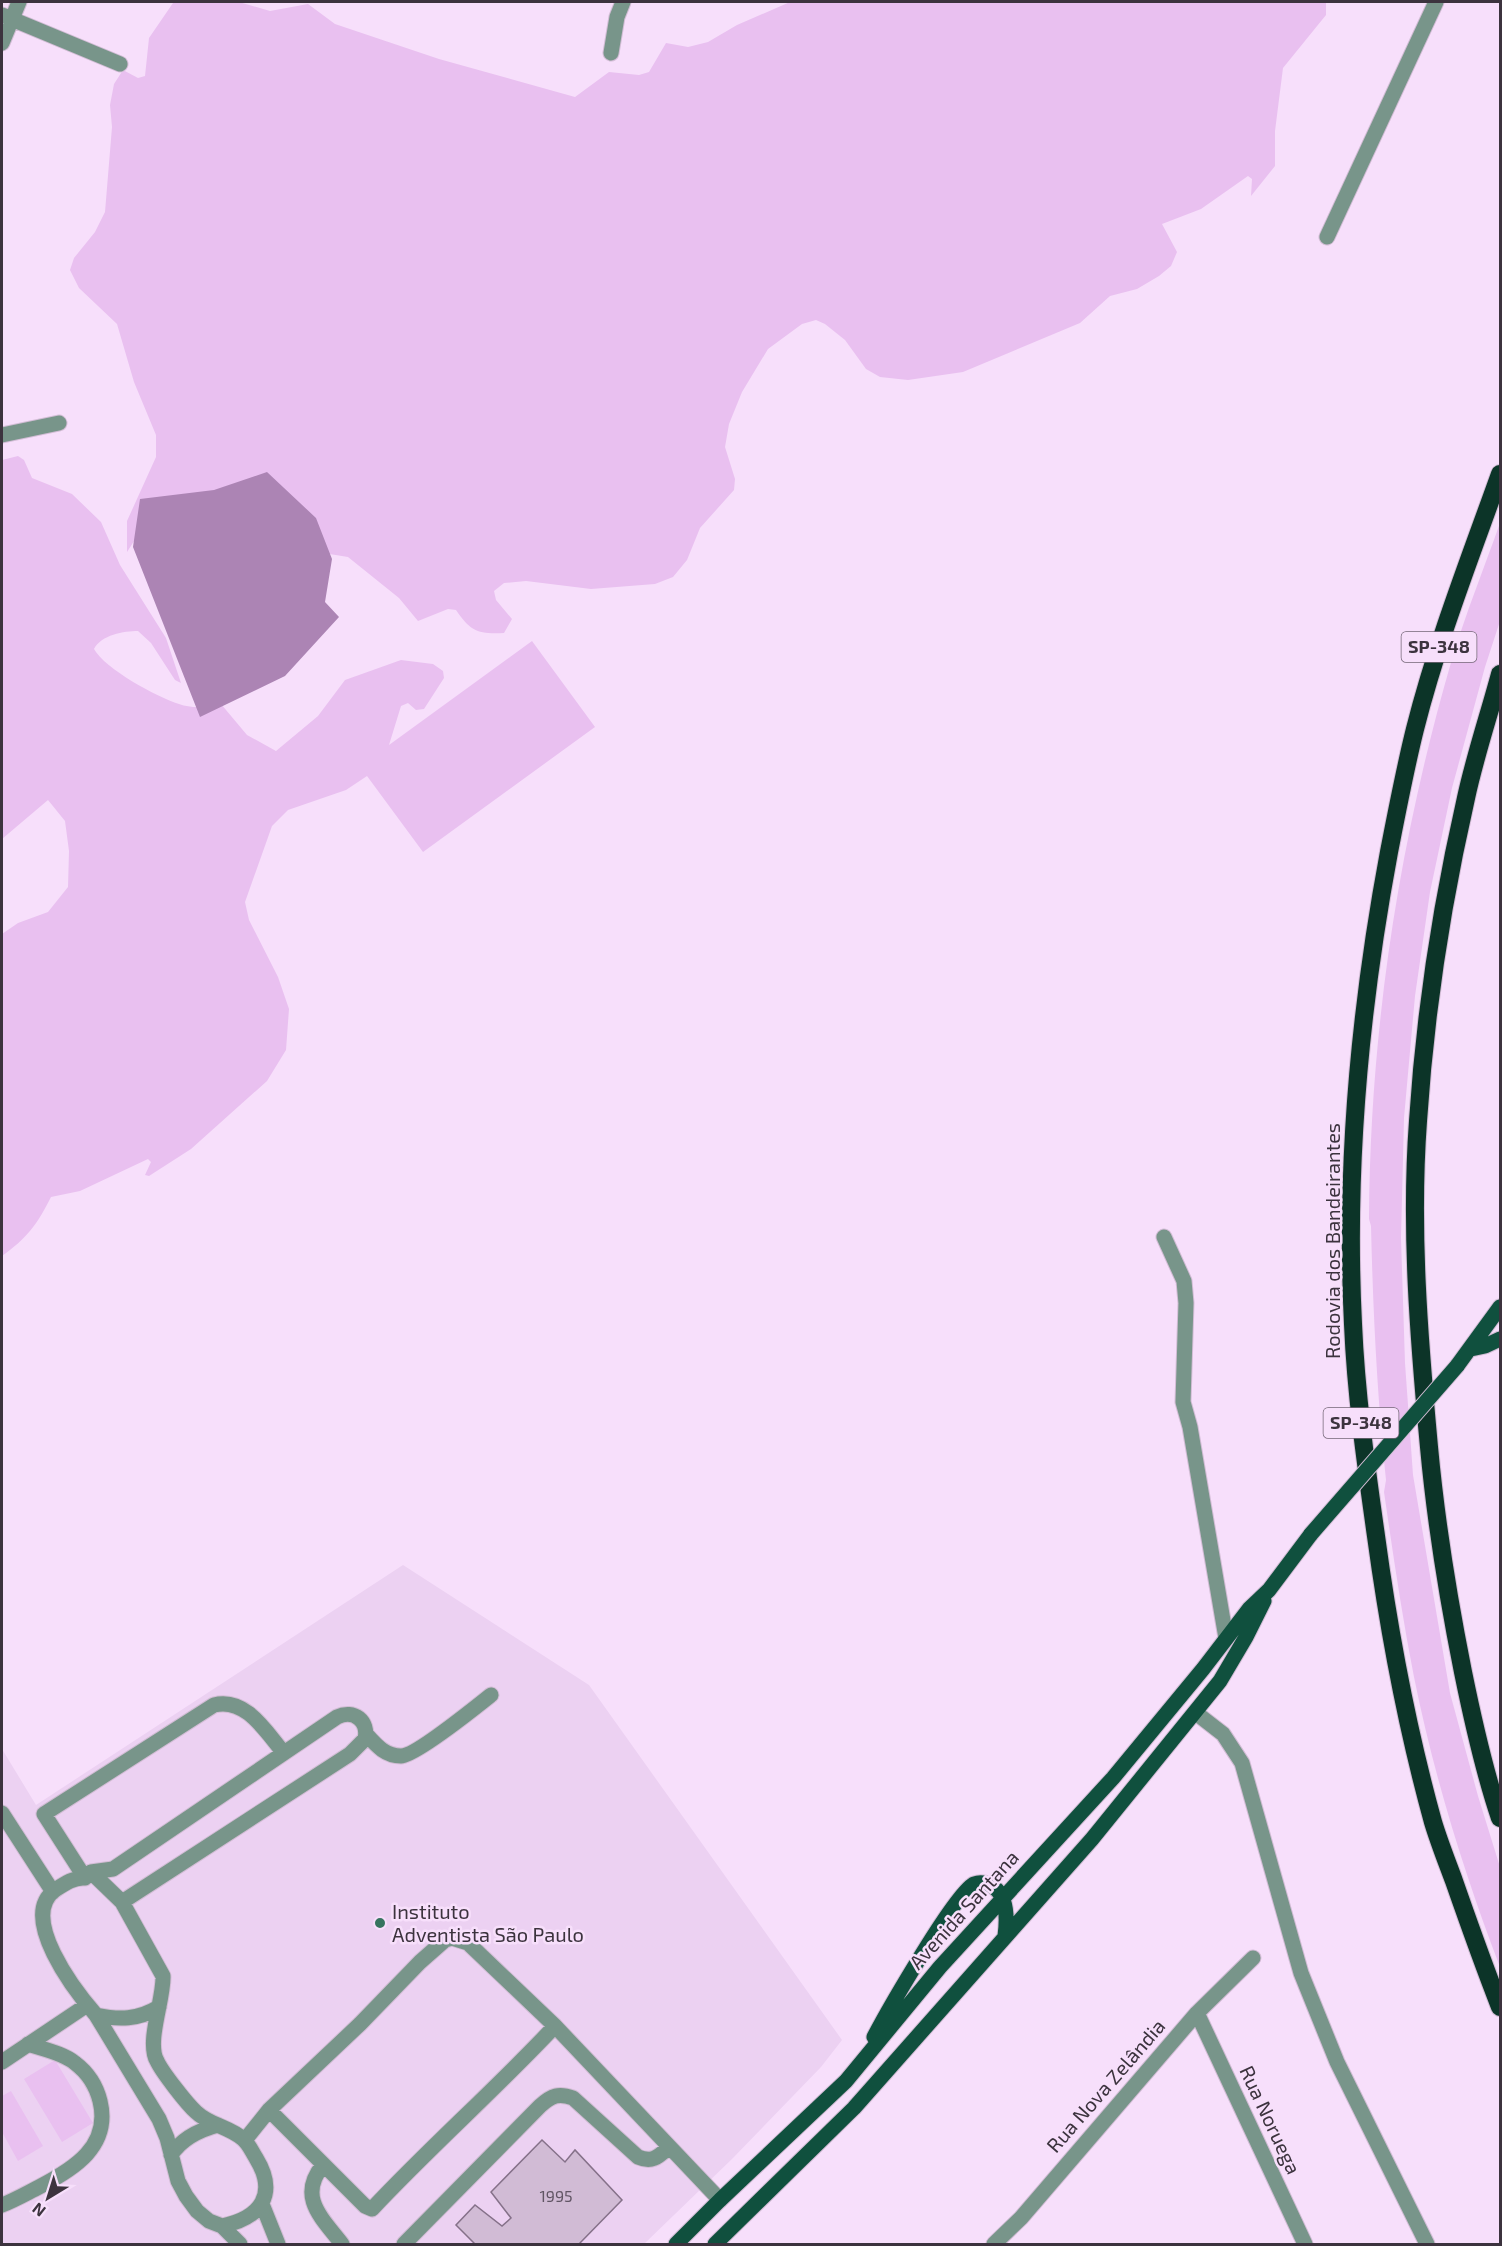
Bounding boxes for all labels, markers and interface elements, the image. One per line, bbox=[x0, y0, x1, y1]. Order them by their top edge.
road number: SP-348 bbox=[1402, 632, 1476, 662]
street label: Rodovia dos Bandeirantes bbox=[1320, 1123, 1344, 1359]
road number: SP-348 bbox=[1324, 1408, 1398, 1438]
street label: Avenida Santana bbox=[904, 1845, 1023, 1974]
place label: Instituto Adventista São Paulo bbox=[392, 1899, 584, 1946]
marker: Instituto Adventista São Paulo bbox=[373, 1916, 387, 1930]
street label: Rua Nova Zelândia bbox=[1041, 2014, 1170, 2157]
street label: Rua Noruega bbox=[1235, 2062, 1306, 2178]
north arrow bbox=[18, 2168, 78, 2228]
house number: 1995 bbox=[539, 2186, 573, 2205]
text: N bbox=[28, 2199, 49, 2221]

